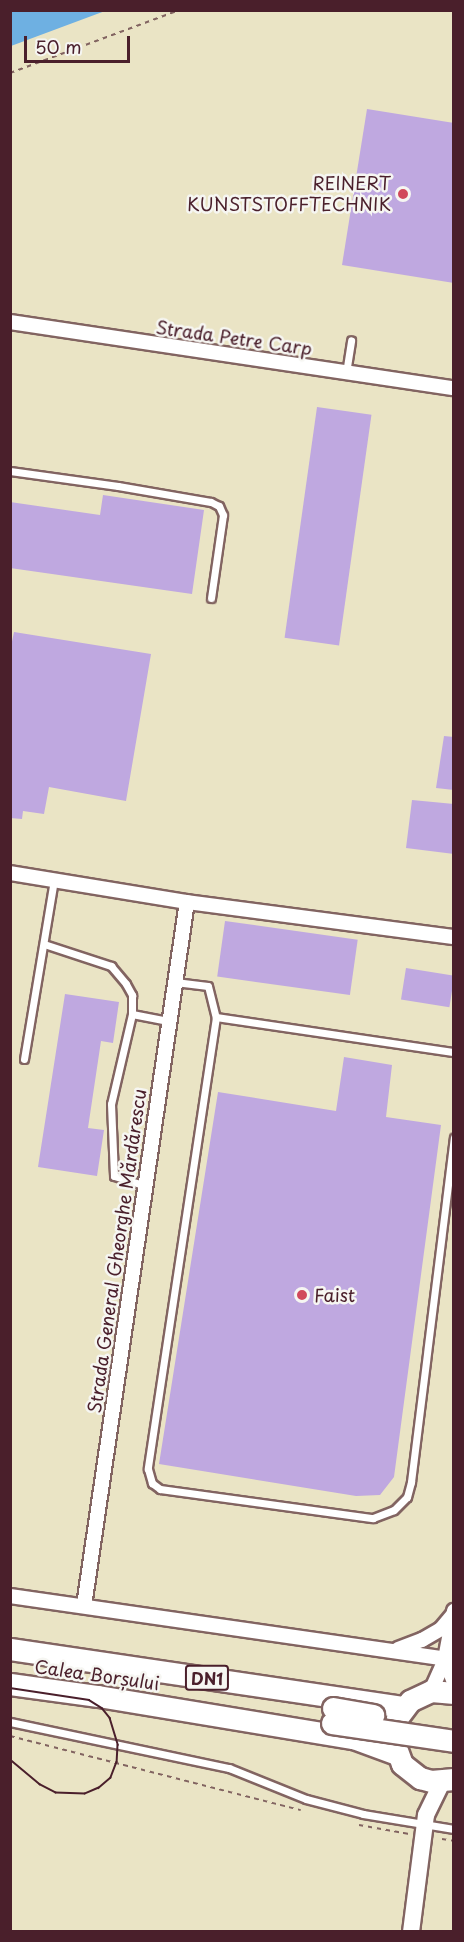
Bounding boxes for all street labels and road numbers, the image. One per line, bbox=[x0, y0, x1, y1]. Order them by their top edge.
street label: Strada Petre Carp bbox=[154, 316, 314, 360]
street label: Strada General Gheorghe Mărdărescu bbox=[83, 1087, 151, 1415]
street label: Calea Borșului bbox=[33, 1655, 161, 1695]
road number: DN1 bbox=[184, 1665, 230, 1691]

